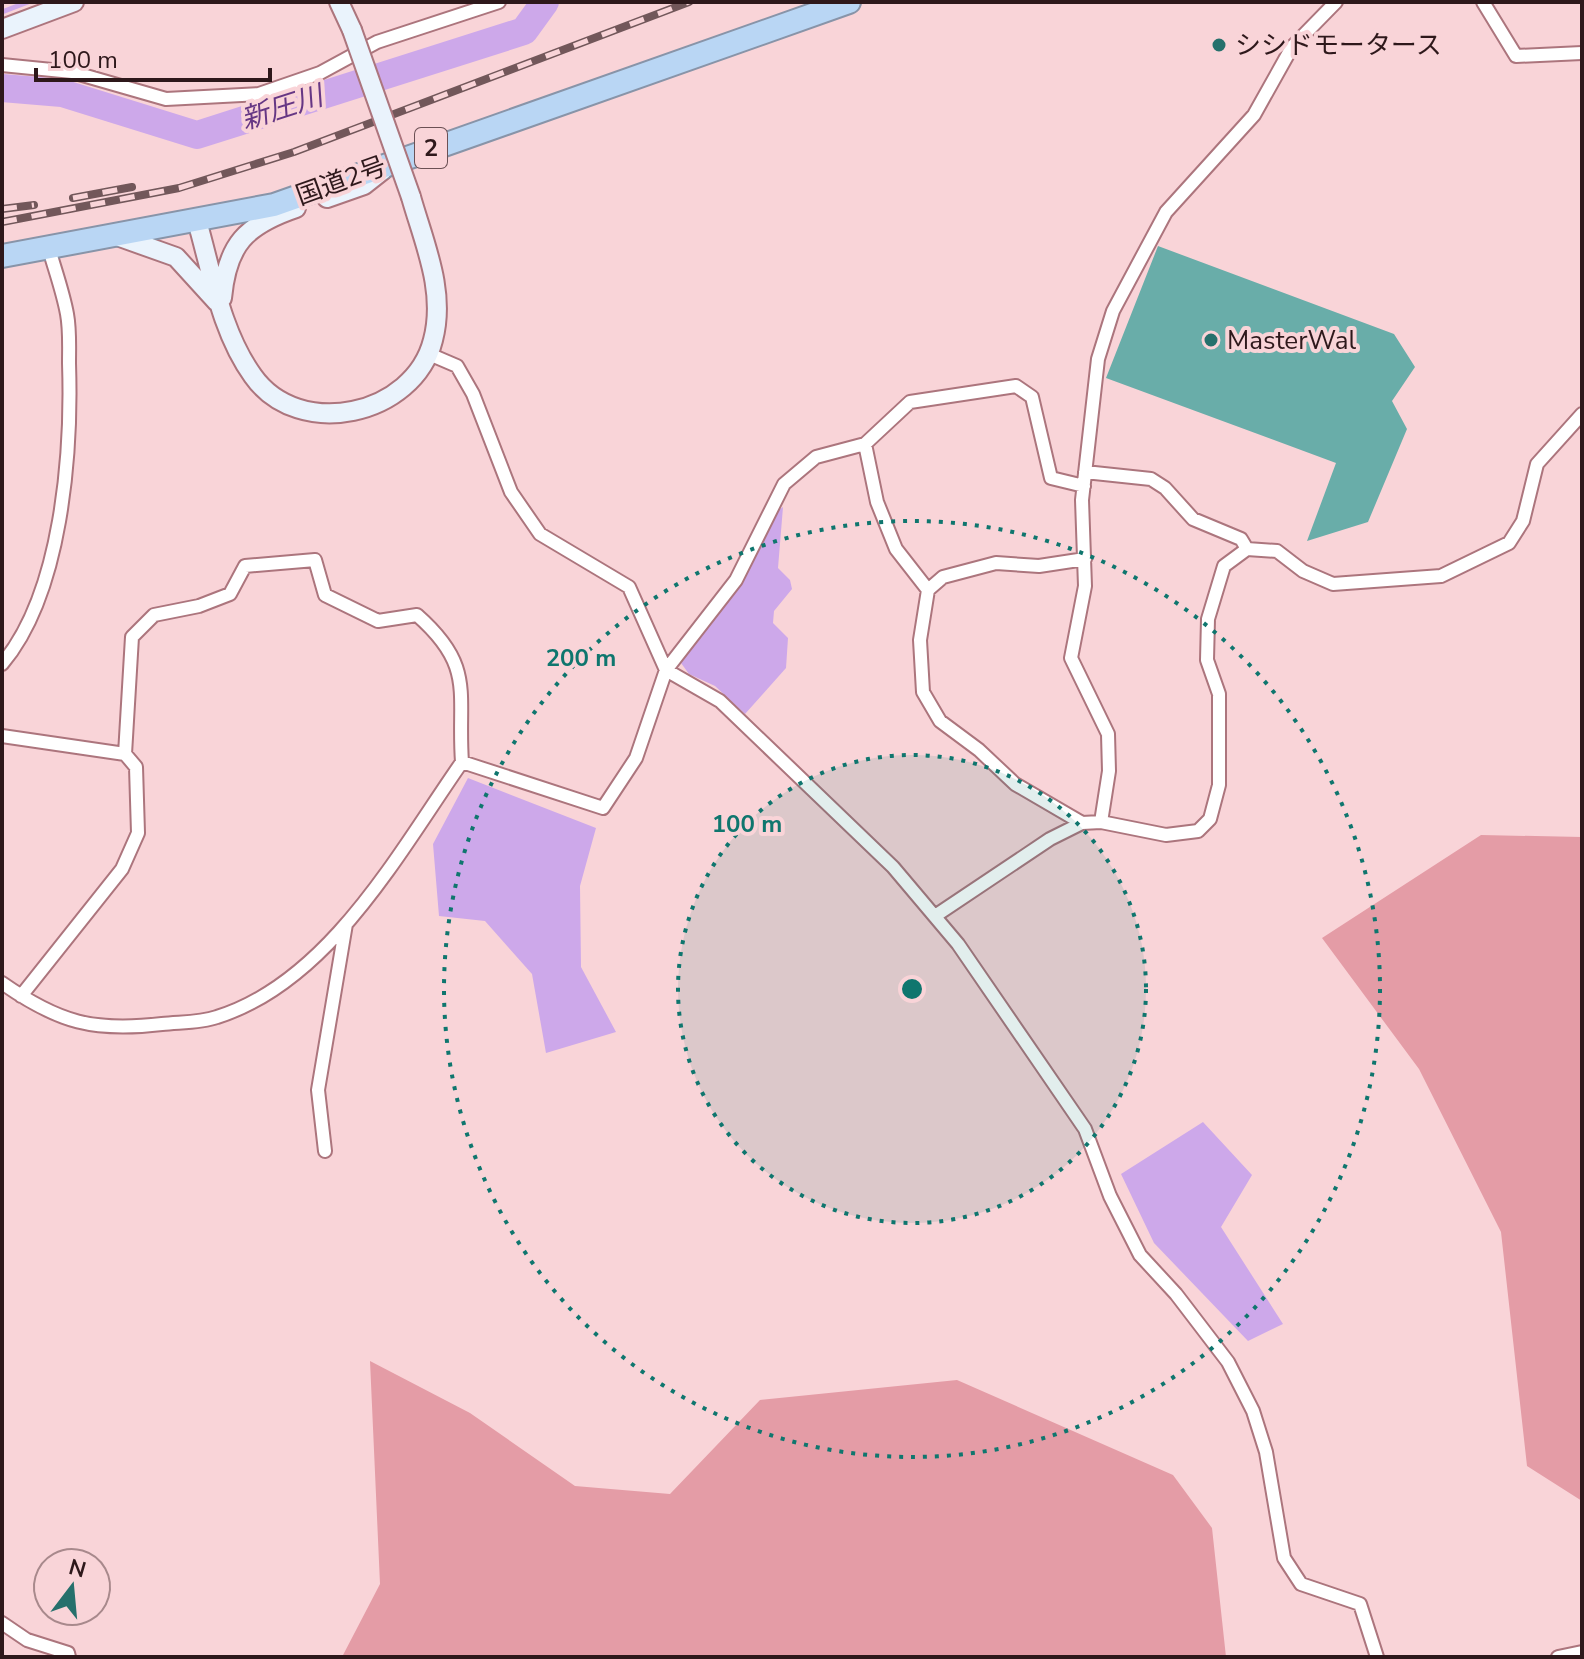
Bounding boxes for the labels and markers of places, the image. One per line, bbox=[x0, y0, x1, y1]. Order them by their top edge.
place label: シシドモータース bbox=[1235, 28, 1442, 63]
marker: シシドモータース bbox=[1210, 36, 1228, 54]
place label: MasterWal bbox=[1227, 323, 1356, 358]
marker: MasterWal bbox=[1202, 331, 1220, 349]
centre of rings bbox=[898, 975, 926, 1003]

